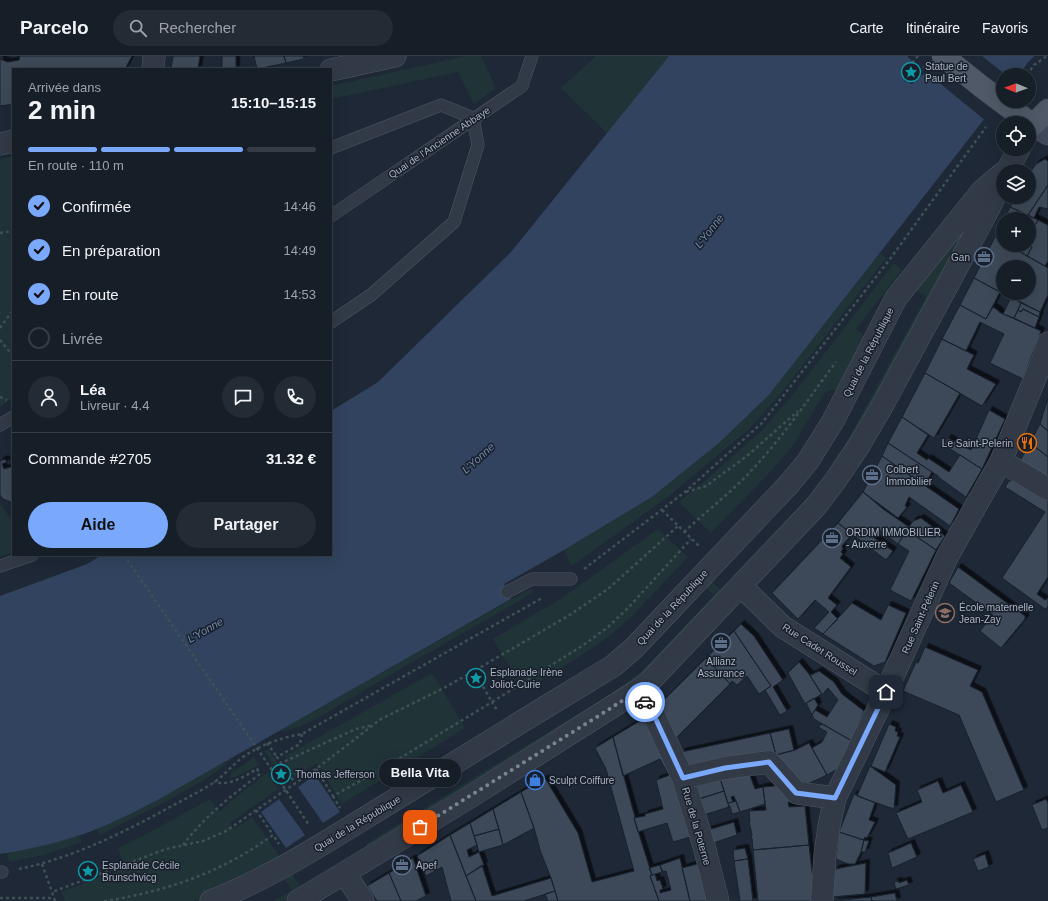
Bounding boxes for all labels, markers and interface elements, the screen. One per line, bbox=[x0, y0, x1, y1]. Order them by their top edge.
search box bbox=[113, 10, 393, 46]
text: Parcelo bbox=[20, 17, 89, 38]
icon: search bbox=[127, 17, 149, 39]
text: Rechercher bbox=[159, 19, 236, 36]
text: Carte bbox=[849, 20, 884, 36]
text: Itinéraire bbox=[906, 20, 960, 36]
text: Favoris bbox=[982, 20, 1028, 36]
place icon: Statue de Paul Bert bbox=[900, 61, 922, 83]
place label: Statue de Paul Bert bbox=[925, 61, 968, 84]
north arrow bbox=[996, 68, 1036, 108]
map controls bbox=[996, 68, 1036, 300]
text: Arrivée dans bbox=[28, 80, 101, 95]
text: 15:10–15:15 bbox=[231, 94, 316, 111]
text: 2 min bbox=[28, 95, 96, 125]
street label: Quai de l'Ancienne Abbaye bbox=[387, 104, 492, 180]
button: locate bbox=[996, 116, 1036, 156]
text: En route · 110 m bbox=[28, 158, 124, 173]
button: layers bbox=[996, 164, 1036, 204]
icon: check bbox=[28, 195, 50, 217]
text: Confirmée bbox=[62, 198, 131, 215]
text: 14:46 bbox=[283, 199, 316, 214]
water label: L'Yonne bbox=[692, 212, 726, 250]
button: + bbox=[996, 212, 1036, 252]
icon: check bbox=[28, 239, 50, 261]
text: En préparation bbox=[62, 242, 160, 259]
text: 14:49 bbox=[283, 243, 316, 258]
office icon: Gan bbox=[973, 246, 995, 268]
place label: Gan bbox=[951, 252, 970, 263]
button: − bbox=[996, 260, 1036, 300]
icon: check bbox=[28, 283, 50, 305]
text: En route bbox=[62, 286, 119, 303]
text: 14:53 bbox=[283, 287, 316, 302]
street label: Quai de la République bbox=[841, 305, 896, 399]
text: Livrée bbox=[62, 330, 103, 347]
button: person bbox=[28, 376, 70, 418]
button: chat bbox=[222, 376, 264, 418]
button: phone bbox=[274, 376, 316, 418]
text: Léa bbox=[80, 381, 106, 398]
text: Livreur · 4.4 bbox=[80, 398, 149, 413]
restaurant icon: Le Saint-Pelerin bbox=[1016, 432, 1038, 454]
place label: Le Saint-Pelerin bbox=[942, 438, 1013, 449]
water label: L'Yonne bbox=[459, 440, 497, 476]
text: Commande #2705 bbox=[28, 450, 151, 467]
text: 31.32 € bbox=[266, 450, 316, 467]
office icon: Colbert Immobilier bbox=[861, 464, 883, 486]
place label: Colbert Immobilier bbox=[886, 464, 933, 487]
button: Aide bbox=[28, 502, 168, 548]
button: Partager bbox=[176, 502, 316, 548]
office icon: ORDIM IMMOBILIER - Auxerre bbox=[821, 527, 843, 549]
place label: ORDIM IMMOBILIER - Auxerre bbox=[846, 527, 941, 550]
street label: Quai de la République bbox=[635, 567, 710, 647]
street label: Rue Saint-Pélerin bbox=[899, 579, 941, 655]
place label: École maternelle Jean-Zay bbox=[959, 601, 1034, 625]
school or university icon: École maternelle Jean-Zay bbox=[934, 602, 956, 624]
water label: L'Yonne bbox=[185, 615, 225, 645]
street label: Rue Cadet Roussel bbox=[780, 621, 859, 678]
office icon: Allianz Assurance bbox=[710, 632, 732, 654]
place label: Allianz Assurance bbox=[697, 656, 745, 679]
place icon: Esplanade Irène Joliot-Curie bbox=[465, 667, 487, 689]
place label: Esplanade Irène Joliot-Curie bbox=[490, 667, 563, 690]
pin bbox=[869, 675, 903, 709]
icon: home bbox=[875, 681, 897, 703]
courier bbox=[625, 682, 665, 722]
icon: car bbox=[634, 691, 656, 713]
callout: Bella Vita bbox=[379, 759, 461, 787]
place icon: Thomas Jefferson bbox=[270, 763, 292, 785]
text: Bella Vita bbox=[391, 765, 449, 780]
place label: Thomas Jefferson bbox=[295, 769, 375, 780]
shop icon: Sculpt Coiffure bbox=[524, 769, 546, 791]
place label: Sculpt Coiffure bbox=[549, 775, 615, 786]
street label: Rue de la Poterne bbox=[680, 786, 713, 867]
street label: Quai de la République bbox=[312, 793, 403, 854]
pin bbox=[403, 810, 437, 844]
icon: bag bbox=[409, 816, 431, 838]
office icon: Apef bbox=[391, 854, 413, 876]
place icon: Esplanade Cécile Brunschvicg bbox=[77, 860, 99, 882]
place label: Esplanade Cécile Brunschvicg bbox=[102, 860, 180, 883]
place label: Apef bbox=[416, 860, 437, 871]

